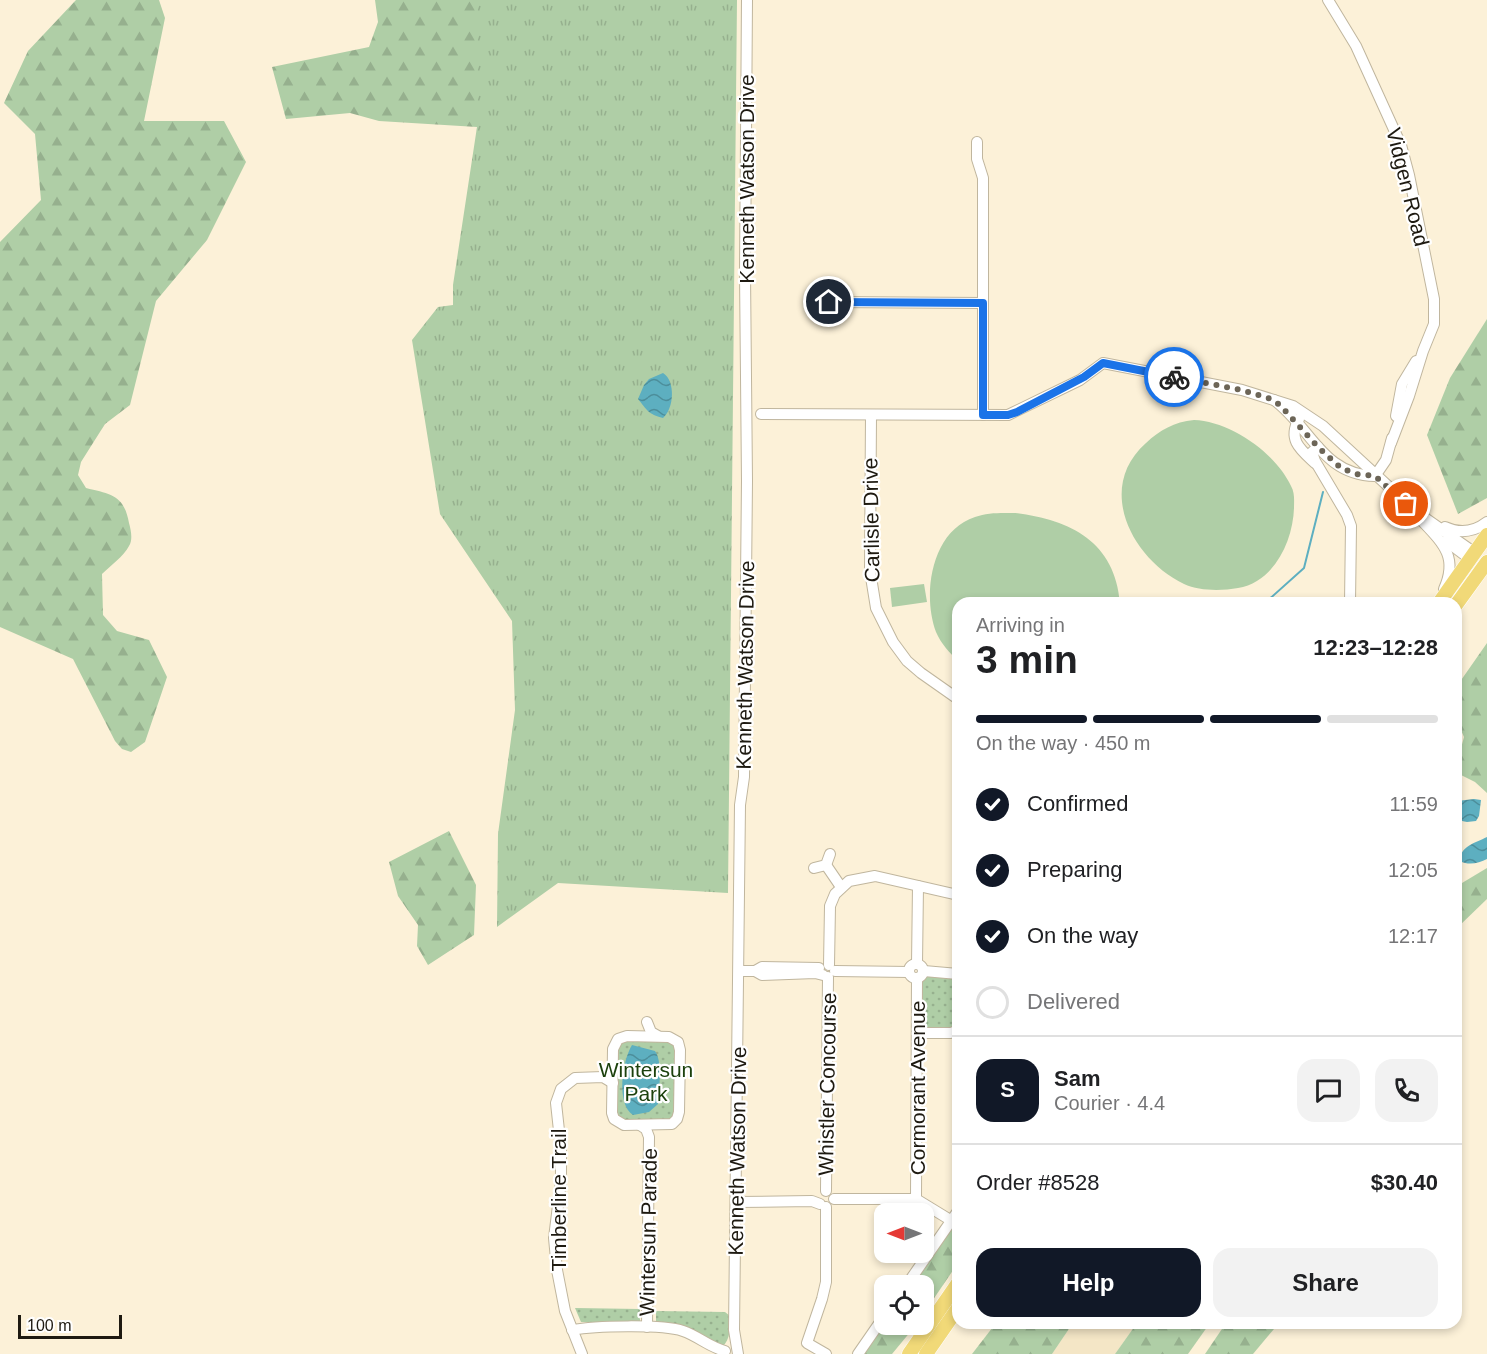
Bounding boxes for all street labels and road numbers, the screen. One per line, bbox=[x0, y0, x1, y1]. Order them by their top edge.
street label: Kenneth Watson Drive bbox=[735, 74, 758, 284]
street label: Vidgen Road bbox=[1382, 125, 1434, 249]
street label: Carlisle Drive bbox=[858, 457, 884, 583]
street label: Kenneth Watson Drive bbox=[732, 560, 758, 770]
street label: Whistler Concourse bbox=[814, 992, 840, 1176]
street label: Cormorant Avenue bbox=[906, 1001, 929, 1175]
street label: Kenneth Watson Drive bbox=[724, 1046, 750, 1256]
street label: Timberline Trail bbox=[547, 1129, 570, 1271]
street label: Wintersun Parade bbox=[635, 1148, 661, 1316]

